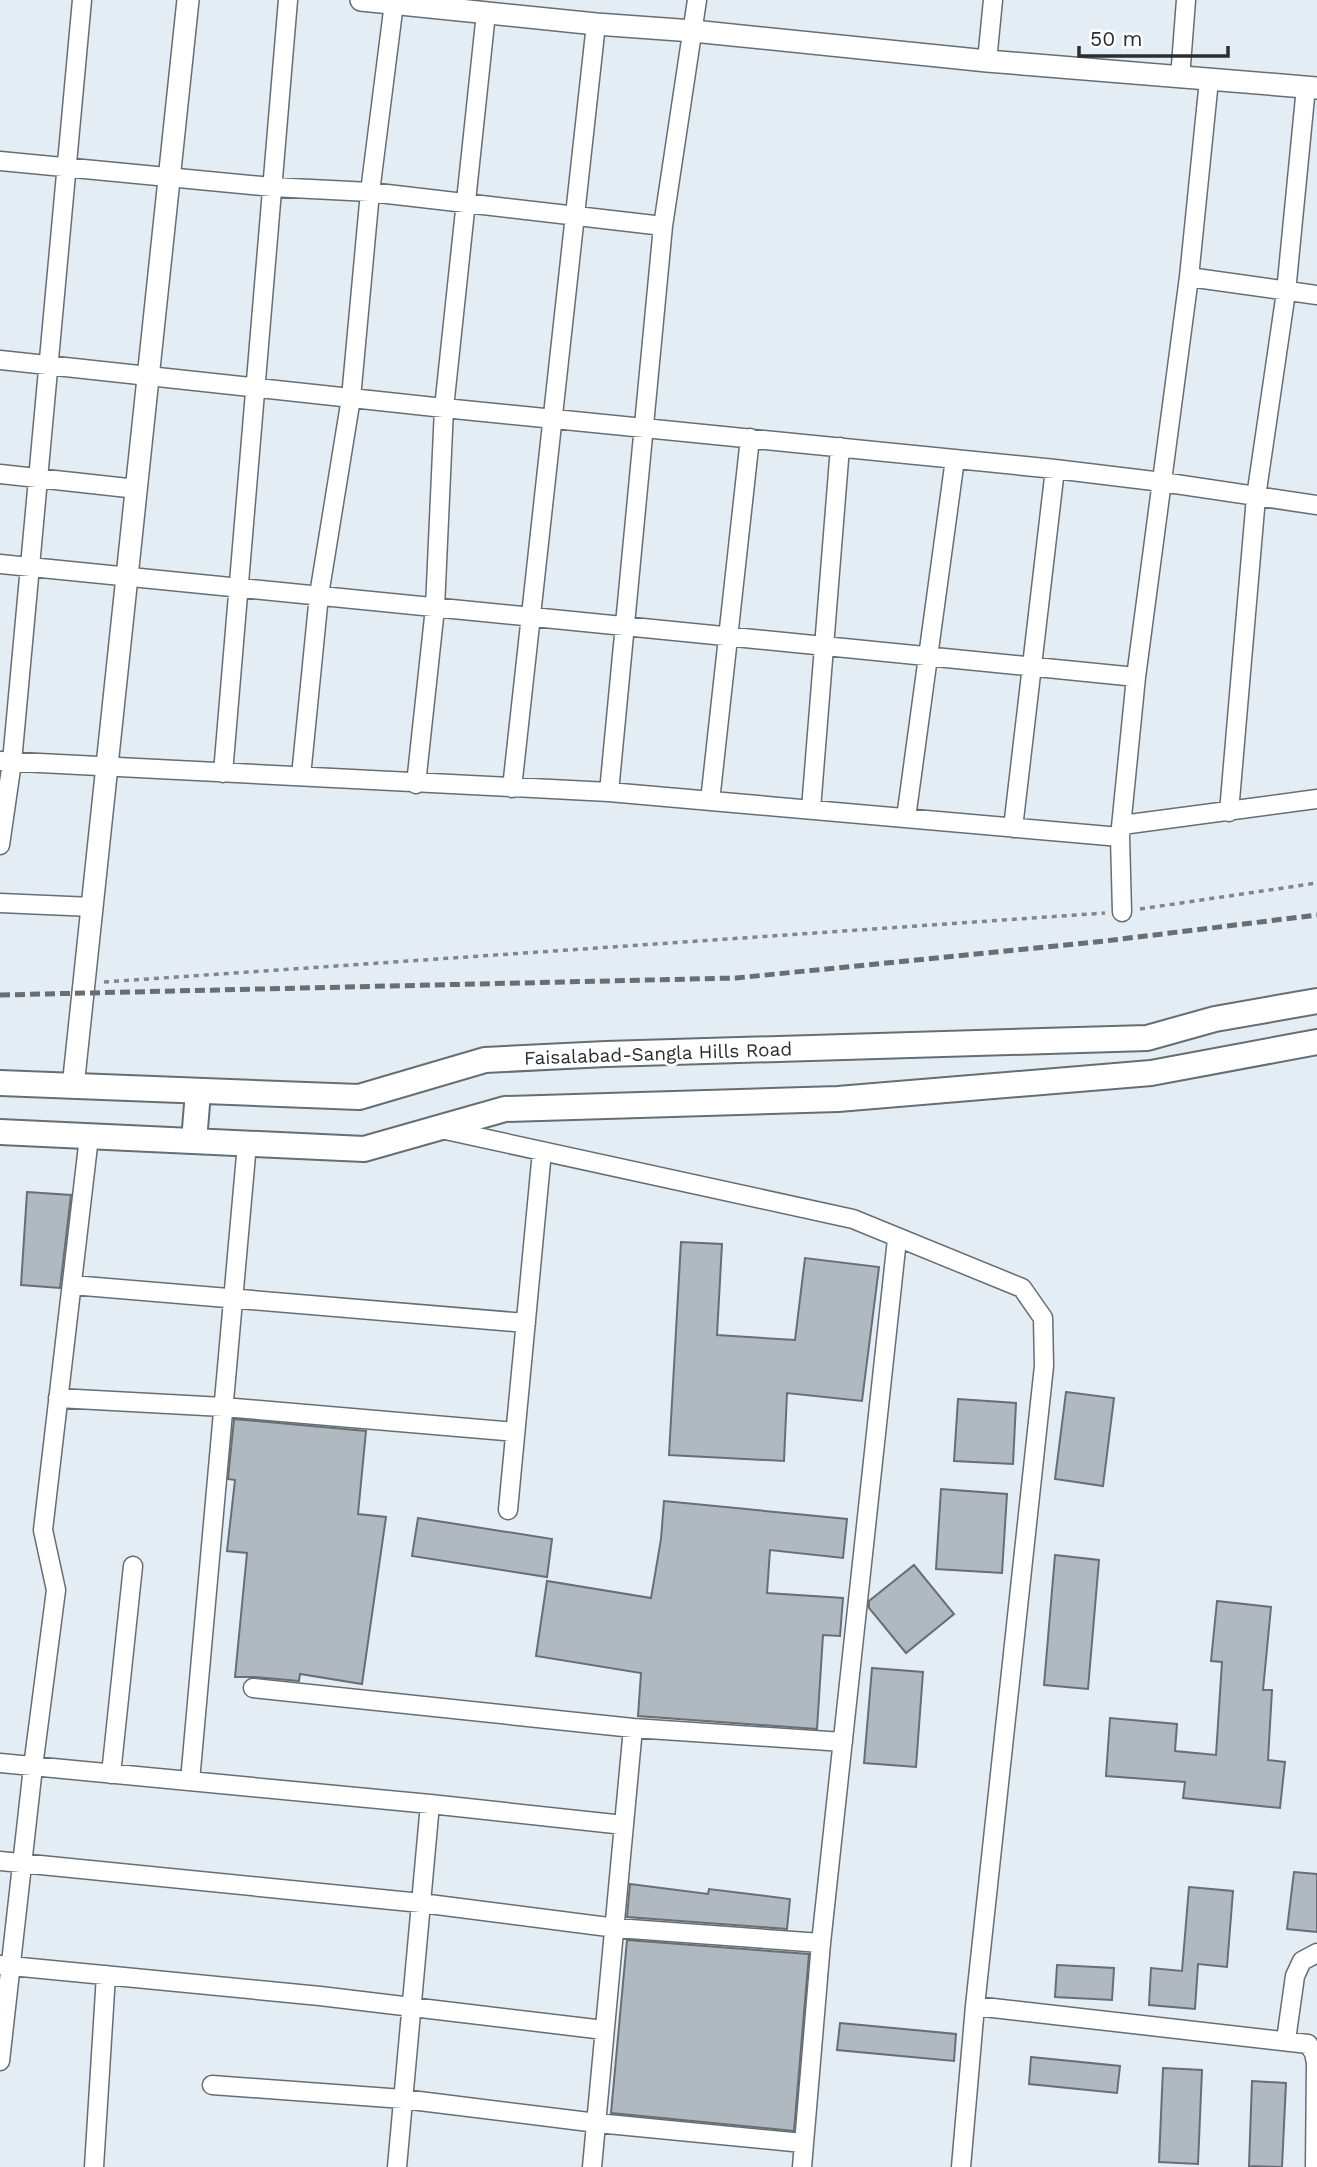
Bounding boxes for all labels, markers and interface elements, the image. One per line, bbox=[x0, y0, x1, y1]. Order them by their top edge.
scale bar bbox=[1079, 14, 1228, 58]
text: 50 m bbox=[1090, 26, 1142, 51]
street label: Faisalabad-Sangla Hills Road bbox=[524, 1037, 792, 1070]

